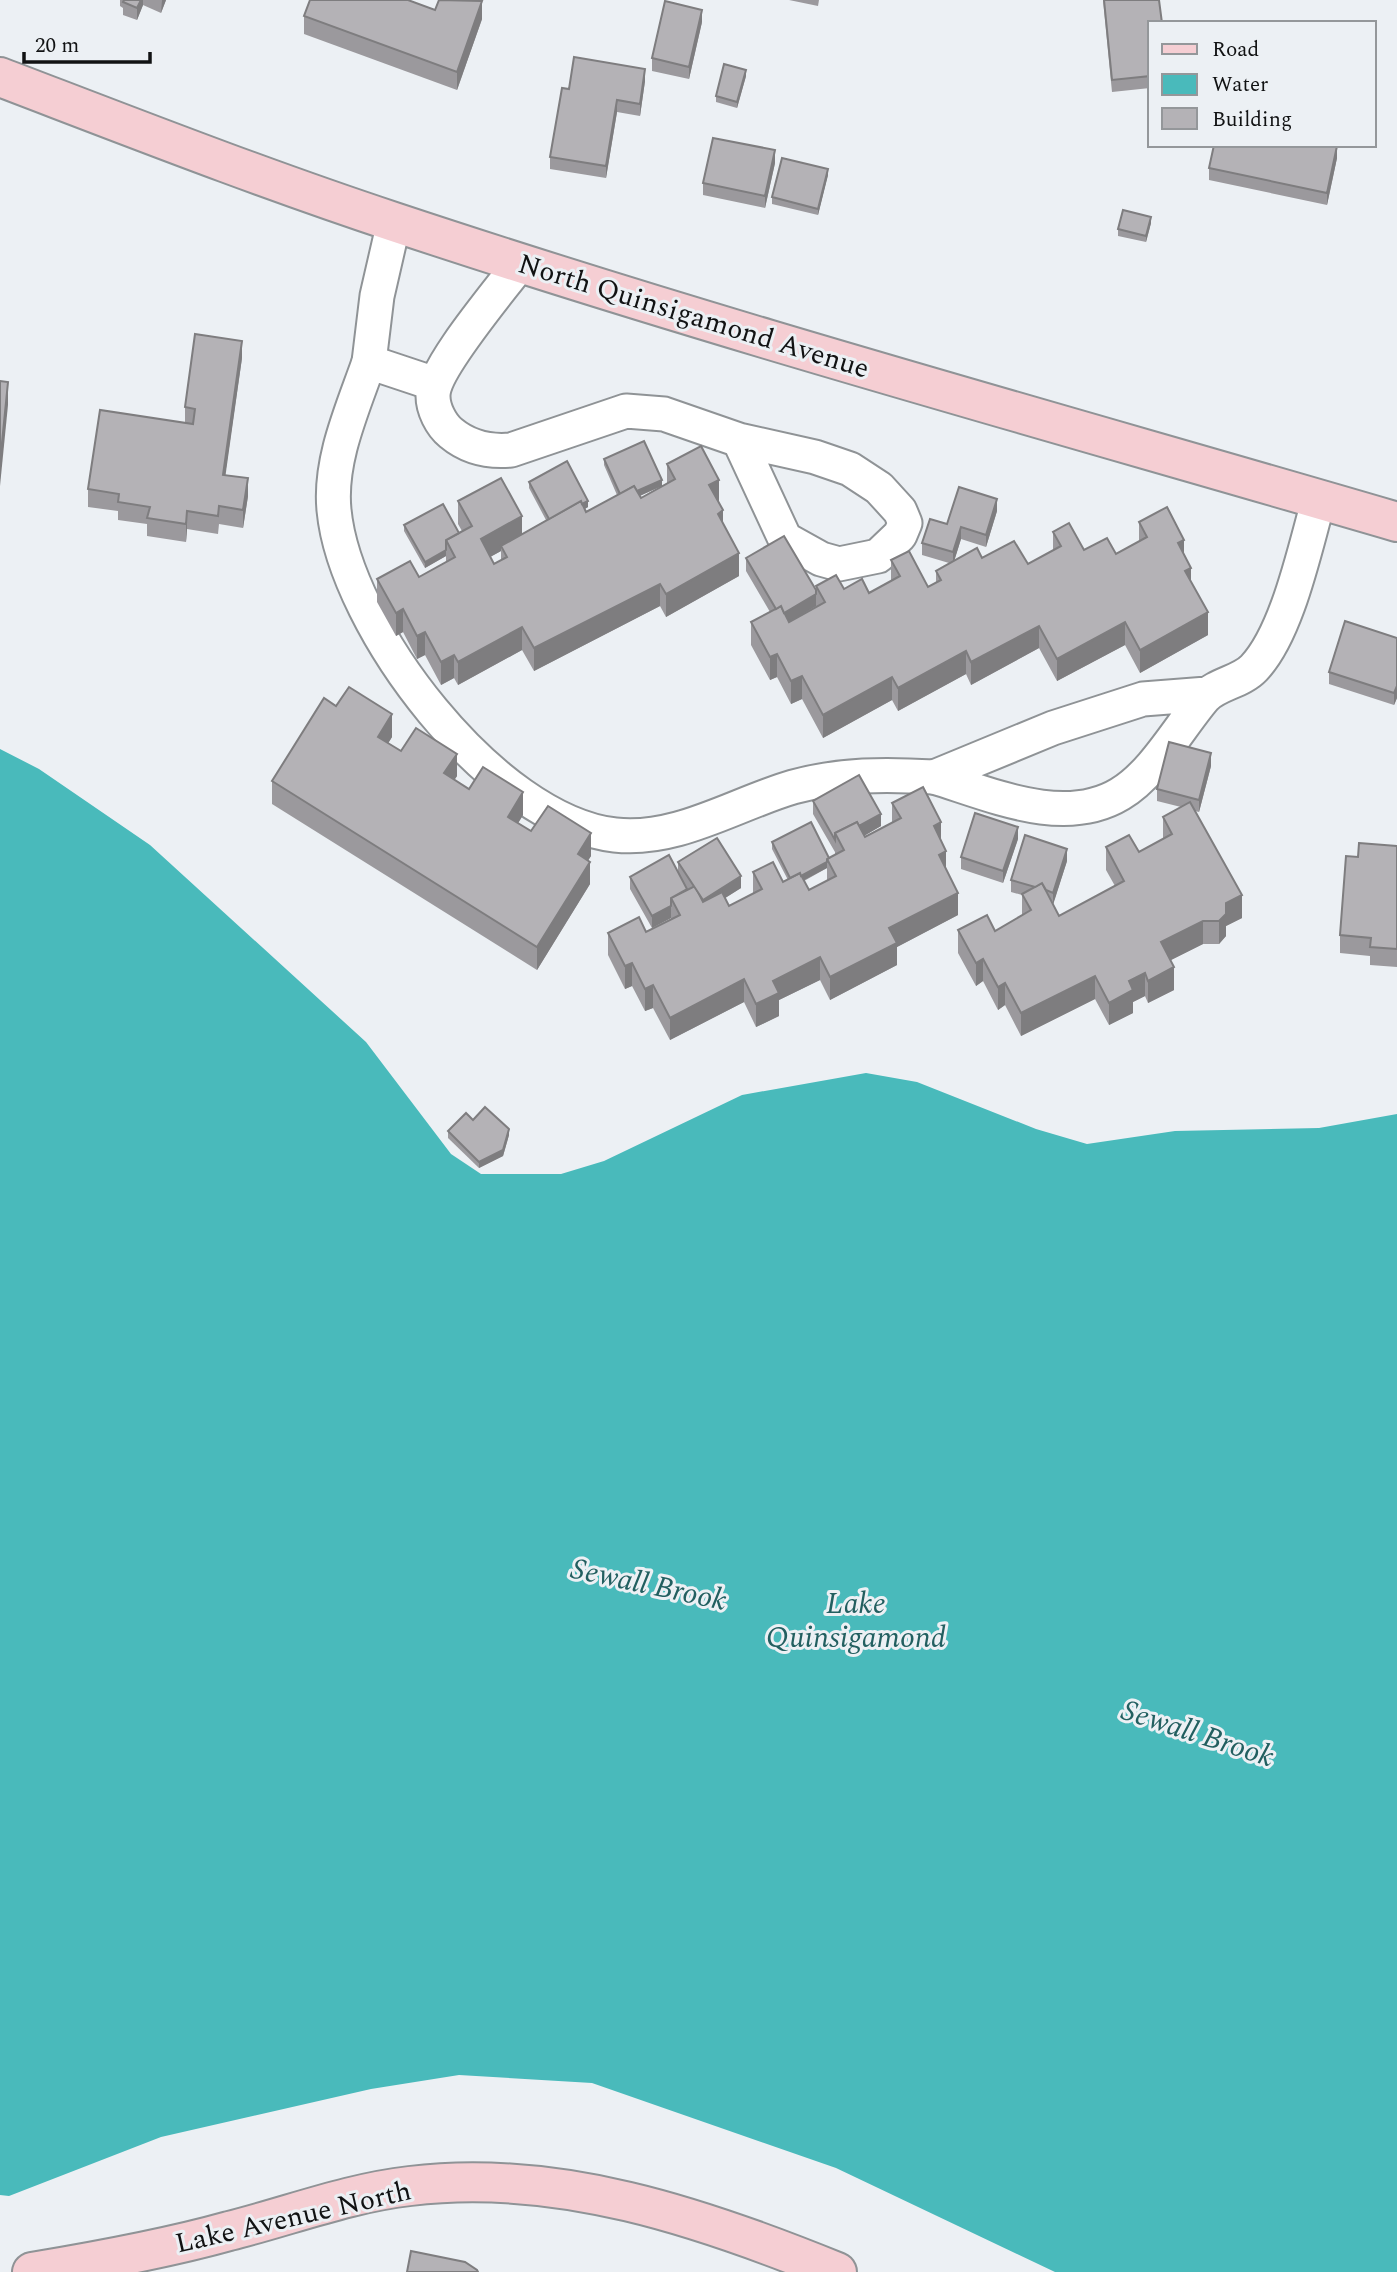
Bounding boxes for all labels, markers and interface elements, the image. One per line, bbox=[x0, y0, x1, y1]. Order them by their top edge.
scale bar bbox=[24, 21, 150, 65]
legend bbox=[1148, 21, 1376, 147]
text: 20 m bbox=[35, 30, 79, 62]
text: Road bbox=[1212, 34, 1259, 66]
text: Water bbox=[1212, 69, 1268, 101]
text: Building bbox=[1212, 104, 1292, 136]
street label: North Quinsigamond Avenue bbox=[513, 242, 875, 390]
water label: Sewall Brook bbox=[567, 1546, 731, 1624]
water label: Lake Quinsigamond bbox=[766, 1581, 946, 1661]
water label: Sewall Brook bbox=[1115, 1688, 1280, 1780]
street label: Lake Avenue North bbox=[171, 2169, 416, 2266]

